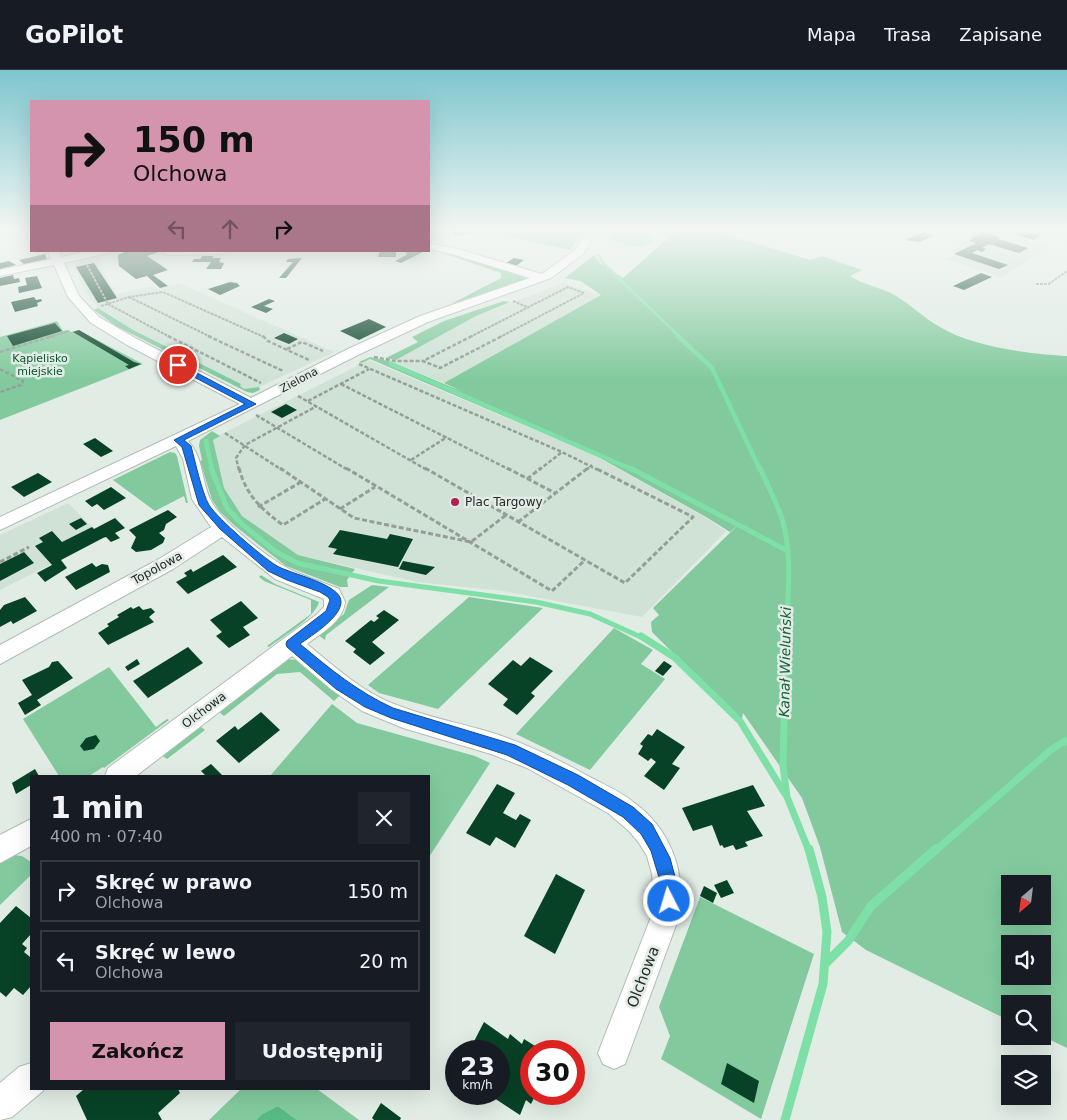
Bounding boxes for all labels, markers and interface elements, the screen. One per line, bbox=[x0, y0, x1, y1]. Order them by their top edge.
text: GoPilot bbox=[25, 21, 123, 49]
text: Mapa bbox=[807, 24, 856, 45]
text: Trasa bbox=[884, 24, 931, 45]
text: Zapisane bbox=[959, 24, 1042, 45]
icon: right bbox=[50, 120, 115, 185]
text: 150 m bbox=[133, 120, 255, 160]
text: Olchowa bbox=[133, 161, 227, 186]
icon: left bbox=[163, 215, 191, 243]
icon: ahead bbox=[216, 215, 244, 243]
icon: right bbox=[269, 215, 297, 243]
pin bbox=[157, 344, 199, 386]
icon: arrive bbox=[164, 351, 192, 379]
park label: Kąpielisko miejskie bbox=[12, 352, 68, 378]
street label: Zielona bbox=[278, 365, 320, 395]
place label: Plac Targowy bbox=[465, 495, 543, 509]
marker: Plac Targowy bbox=[449, 496, 461, 508]
street label: Topolowa bbox=[128, 548, 185, 588]
water label: Kanał Wieluński bbox=[776, 607, 794, 717]
street label: Olchowa bbox=[179, 689, 229, 731]
text: 1 min bbox=[50, 790, 144, 825]
button: close bbox=[358, 792, 410, 844]
text: 400 m · 07:40 bbox=[50, 827, 163, 846]
text: Skręć w prawo bbox=[95, 871, 252, 893]
position arrow bbox=[642, 874, 694, 926]
north arrow bbox=[1001, 875, 1051, 925]
map controls bbox=[1001, 875, 1051, 1105]
icon: right bbox=[52, 877, 80, 905]
text: 150 m bbox=[347, 880, 408, 902]
text: Olchowa bbox=[95, 893, 164, 912]
button: sound bbox=[1001, 935, 1051, 985]
text: Skręć w lewo bbox=[95, 941, 236, 963]
street label: Olchowa bbox=[623, 944, 663, 1010]
icon: left bbox=[52, 947, 80, 975]
text: 20 m bbox=[359, 950, 408, 972]
text: Olchowa bbox=[95, 963, 164, 982]
button: search bbox=[1001, 995, 1051, 1045]
button: Zakończ bbox=[50, 1022, 225, 1080]
button: Udostępnij bbox=[235, 1022, 410, 1080]
speed limit sign: 30 bbox=[520, 1040, 585, 1105]
text: 23 bbox=[460, 1052, 495, 1081]
button: layers bbox=[1001, 1055, 1051, 1105]
text: km/h bbox=[462, 1078, 493, 1092]

